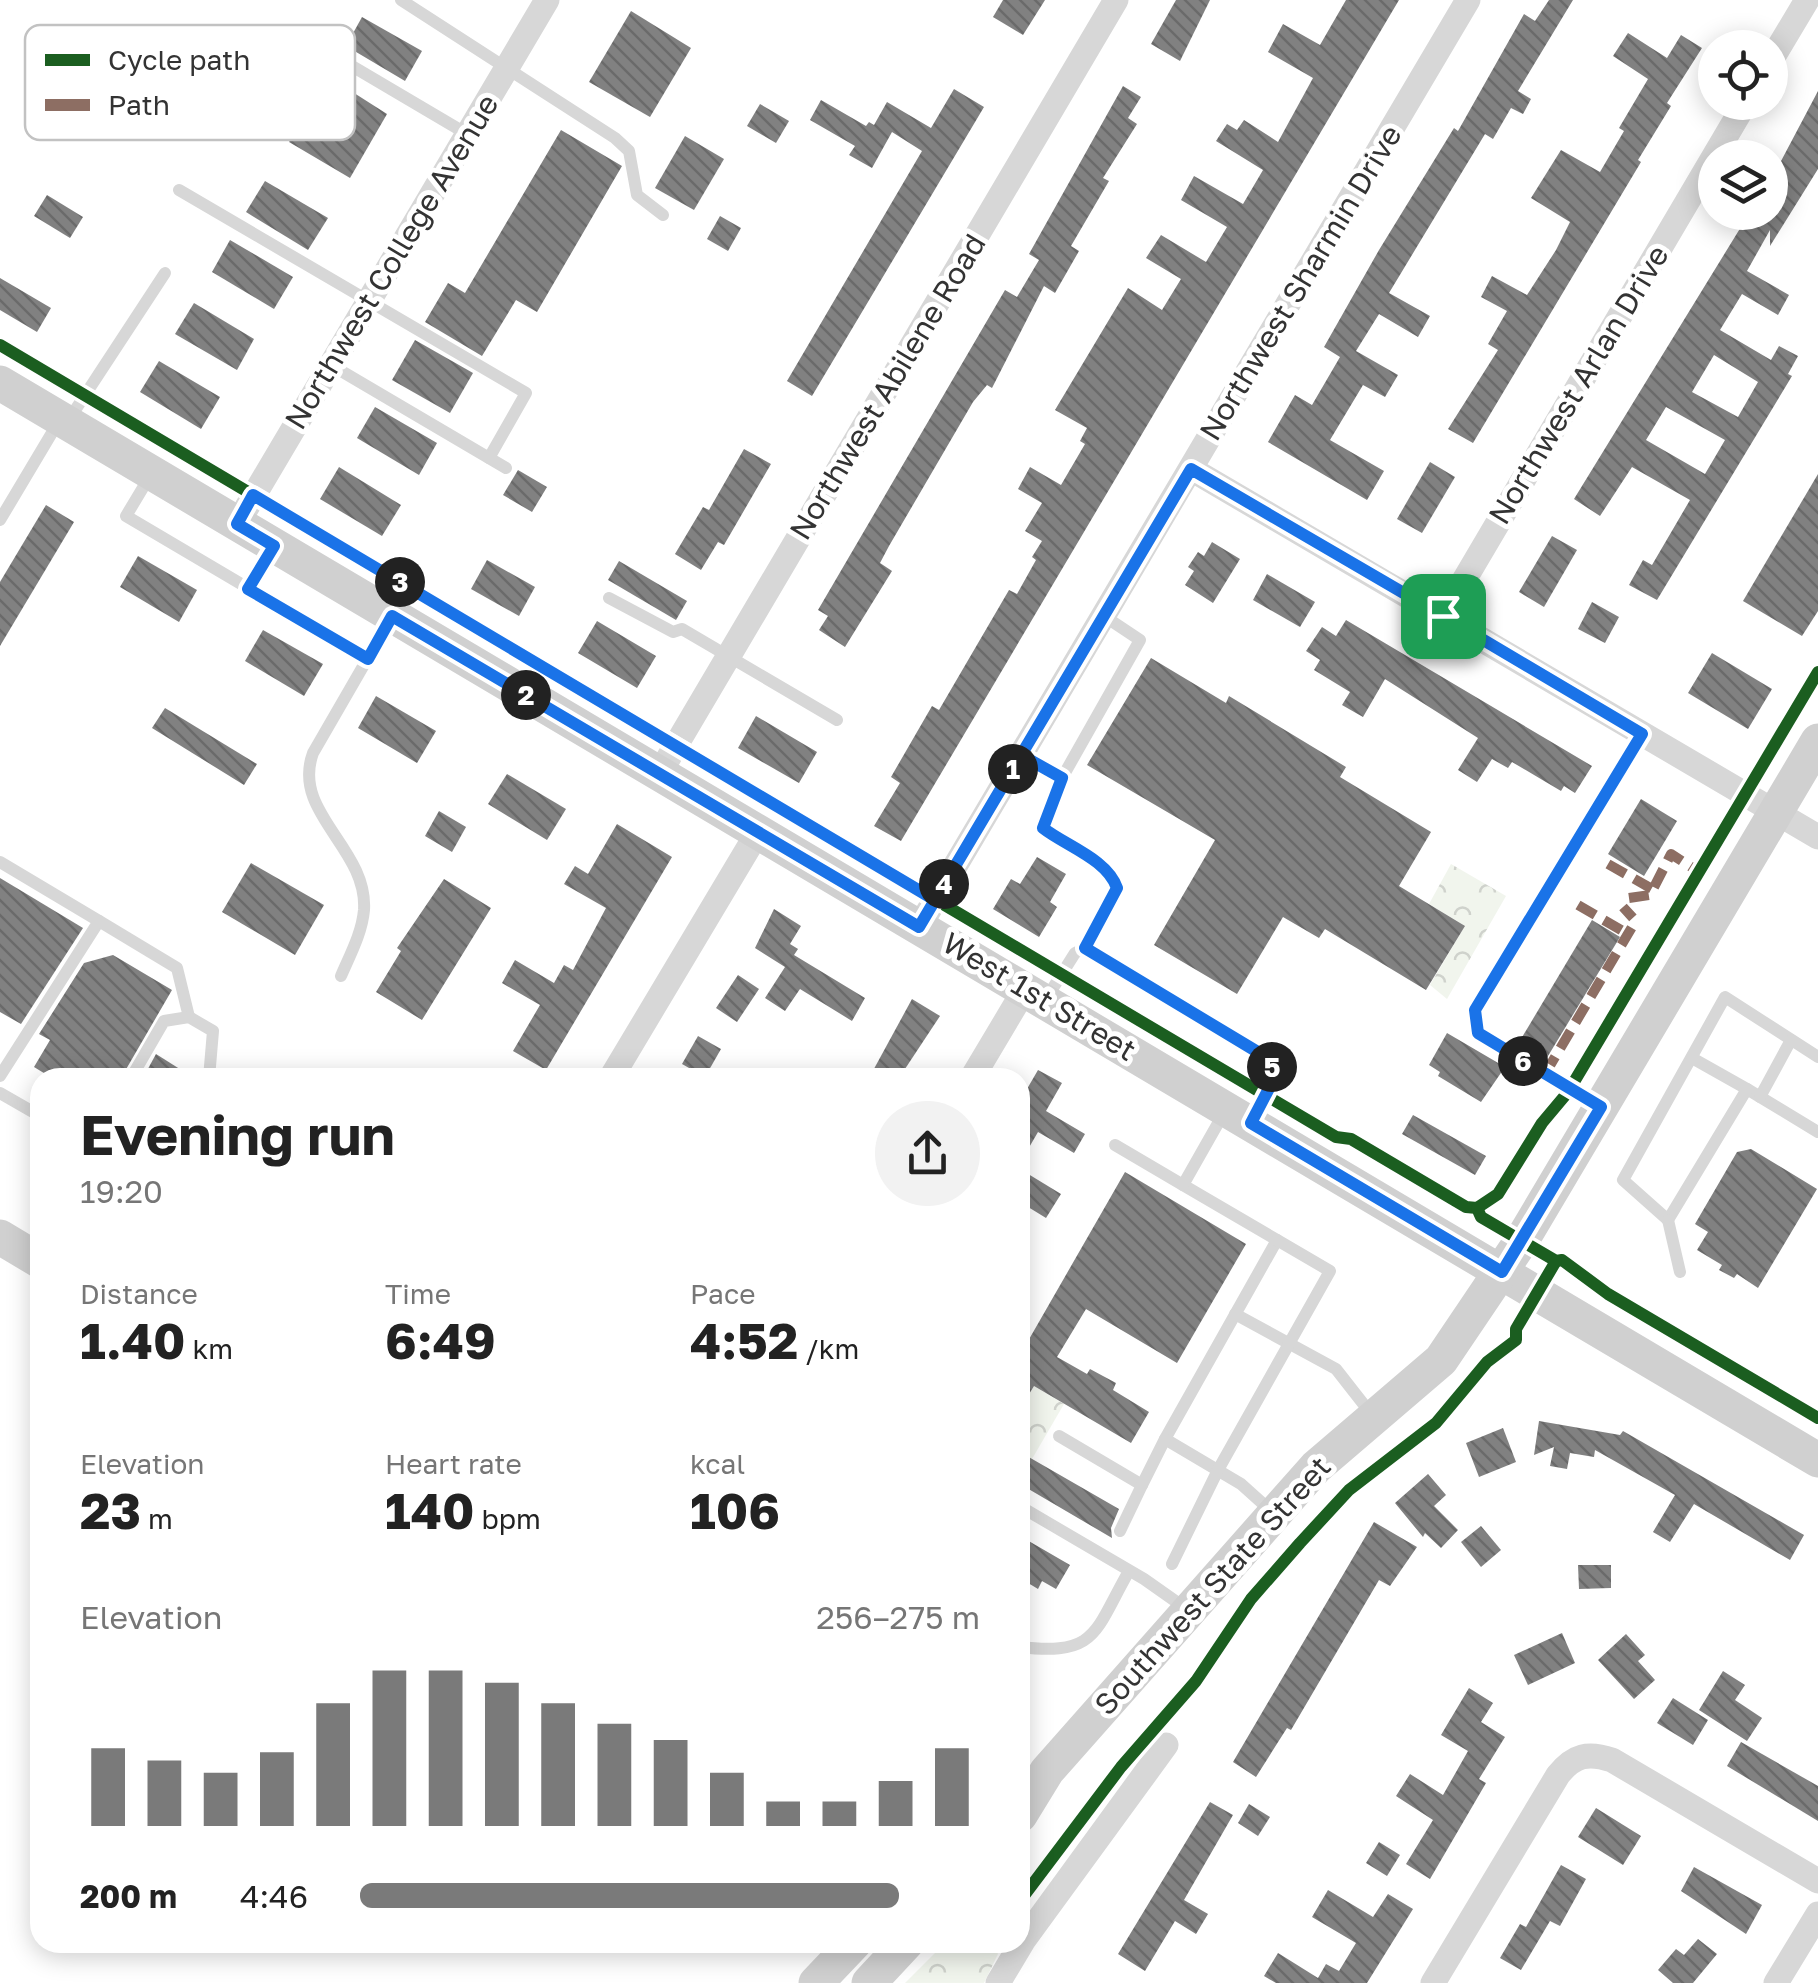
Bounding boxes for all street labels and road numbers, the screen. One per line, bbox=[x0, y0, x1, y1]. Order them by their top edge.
street label: Northwest College Avenue bbox=[277, 88, 505, 435]
street label: Northwest Sharmin Drive bbox=[1192, 118, 1409, 447]
street label: Northwest Abilene Road bbox=[782, 227, 993, 546]
street label: Northwest Arlan Drive bbox=[1481, 239, 1676, 530]
street label: West 1st Street bbox=[936, 924, 1143, 1068]
street label: Southwest State Street bbox=[1087, 1449, 1338, 1722]

